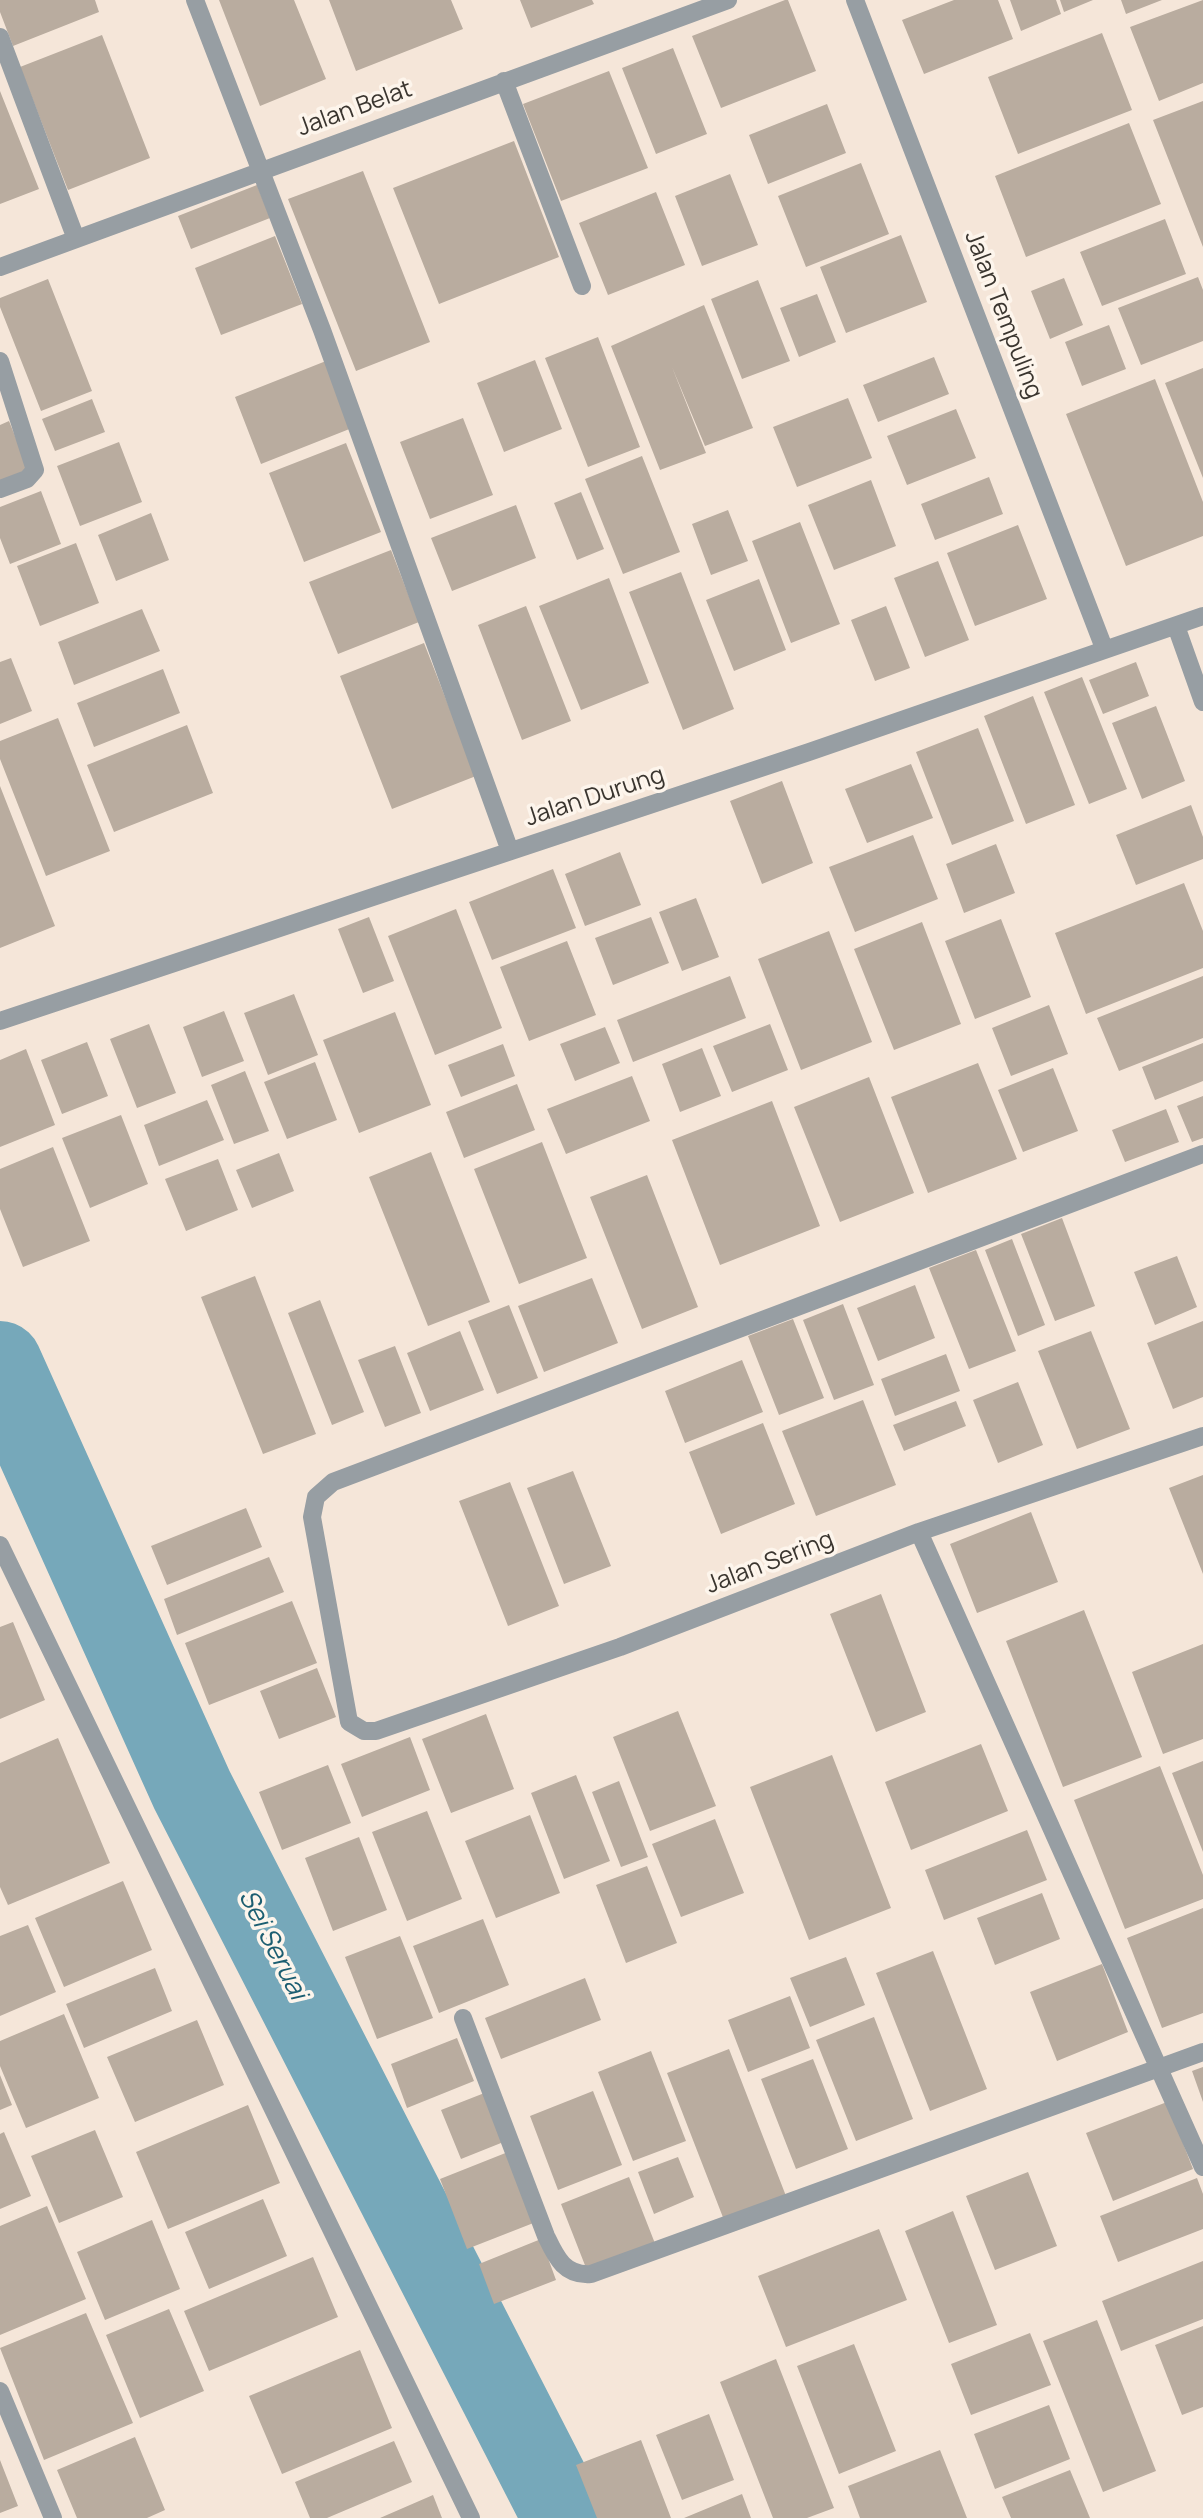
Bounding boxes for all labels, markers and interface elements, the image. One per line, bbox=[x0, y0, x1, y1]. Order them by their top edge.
street label: Jalan Belat bbox=[294, 75, 416, 143]
street label: Jalan Tempuling bbox=[958, 227, 1048, 403]
street label: Jalan Durung bbox=[522, 761, 668, 833]
street label: Jalan Sering bbox=[702, 1526, 838, 1600]
water label: Sei Seruai bbox=[231, 1885, 313, 2005]

